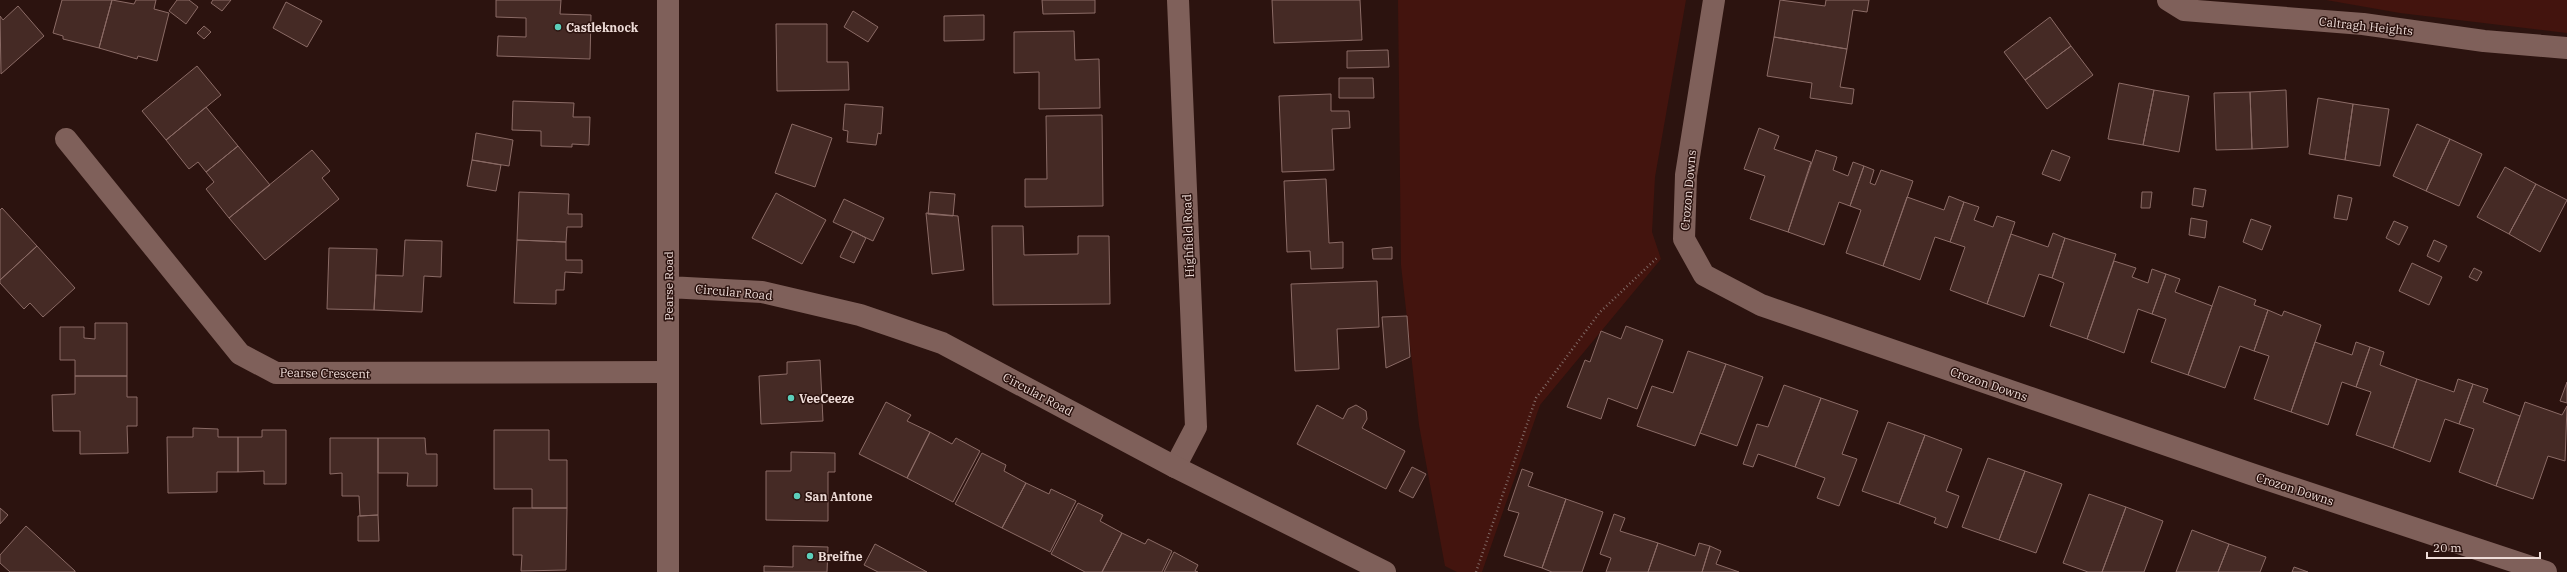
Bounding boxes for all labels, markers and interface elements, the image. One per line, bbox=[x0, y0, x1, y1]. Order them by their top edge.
street label: Caltragh Heights bbox=[2318, 14, 2414, 38]
place label: Castleknock bbox=[566, 20, 639, 35]
marker: Castleknock bbox=[553, 22, 563, 32]
street label: Crozon Downs bbox=[1677, 149, 1699, 231]
street label: Highfield Road bbox=[1179, 194, 1197, 278]
street label: Pearse Road bbox=[661, 251, 676, 321]
street label: Circular Road bbox=[695, 281, 773, 303]
street label: Crozon Downs bbox=[1948, 364, 2030, 404]
street label: Pearse Crescent bbox=[280, 365, 370, 381]
street label: Circular Road bbox=[1000, 369, 1076, 419]
place label: VeeCeeze bbox=[799, 391, 855, 406]
marker: VeeCeeze bbox=[786, 393, 796, 403]
street label: Crozon Downs bbox=[2254, 469, 2336, 509]
place label: San Antone bbox=[805, 489, 873, 504]
marker: San Antone bbox=[792, 491, 802, 501]
scale bar bbox=[2427, 534, 2540, 560]
text: 20 m bbox=[2433, 540, 2462, 555]
place label: Breifne bbox=[818, 549, 863, 564]
marker: Breifne bbox=[805, 551, 815, 561]

